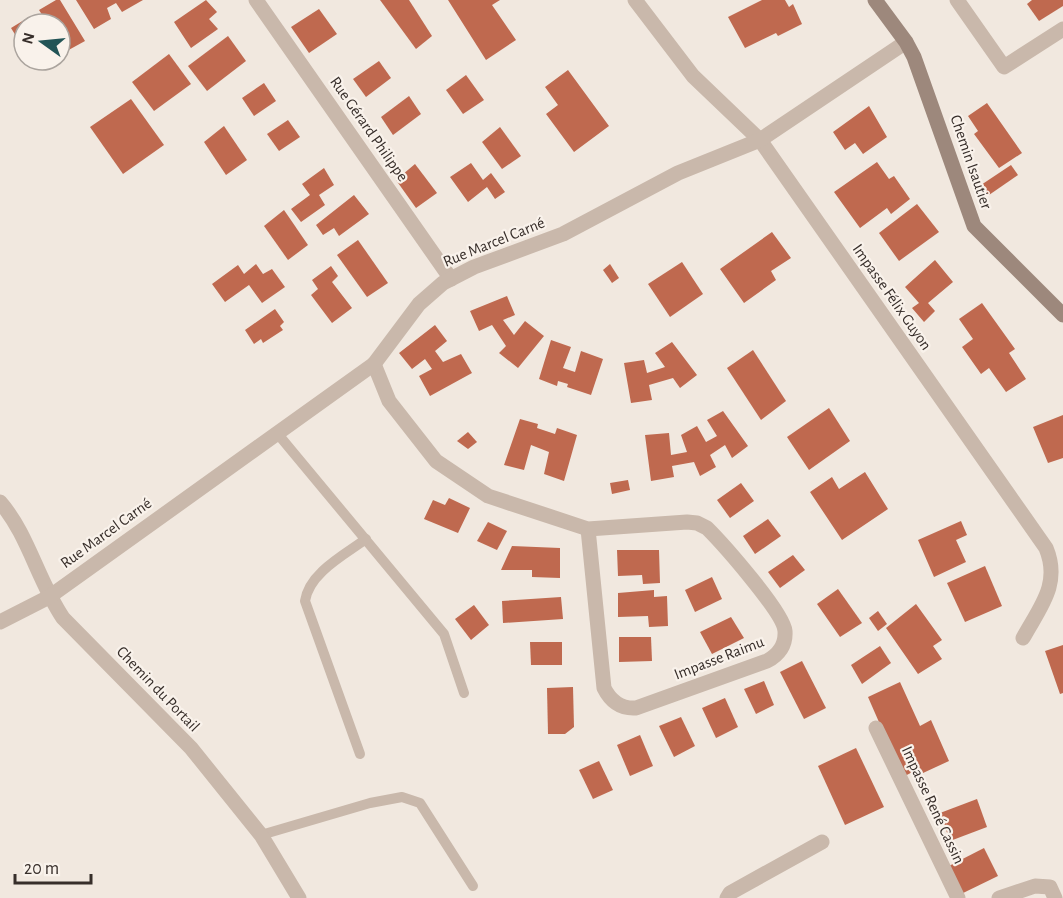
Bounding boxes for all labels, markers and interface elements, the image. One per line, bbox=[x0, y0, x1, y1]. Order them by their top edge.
north arrow bbox=[12, 12, 72, 72]
text: N bbox=[19, 31, 38, 46]
street label: Rue Gérard Philippe bbox=[327, 74, 411, 184]
street label: Chemin Isautier bbox=[947, 113, 995, 212]
street label: Rue Marcel Carné bbox=[441, 214, 547, 270]
street label: Impasse Félix Guyon bbox=[849, 241, 934, 353]
street label: Rue Marcel Carné bbox=[58, 495, 154, 571]
street label: Impasse Raimu bbox=[672, 633, 766, 683]
street label: Chemin du Portail bbox=[114, 643, 202, 735]
street label: Impasse René Cassin bbox=[899, 744, 967, 866]
scale bar bbox=[15, 847, 92, 885]
text: 20 m bbox=[24, 860, 59, 878]

